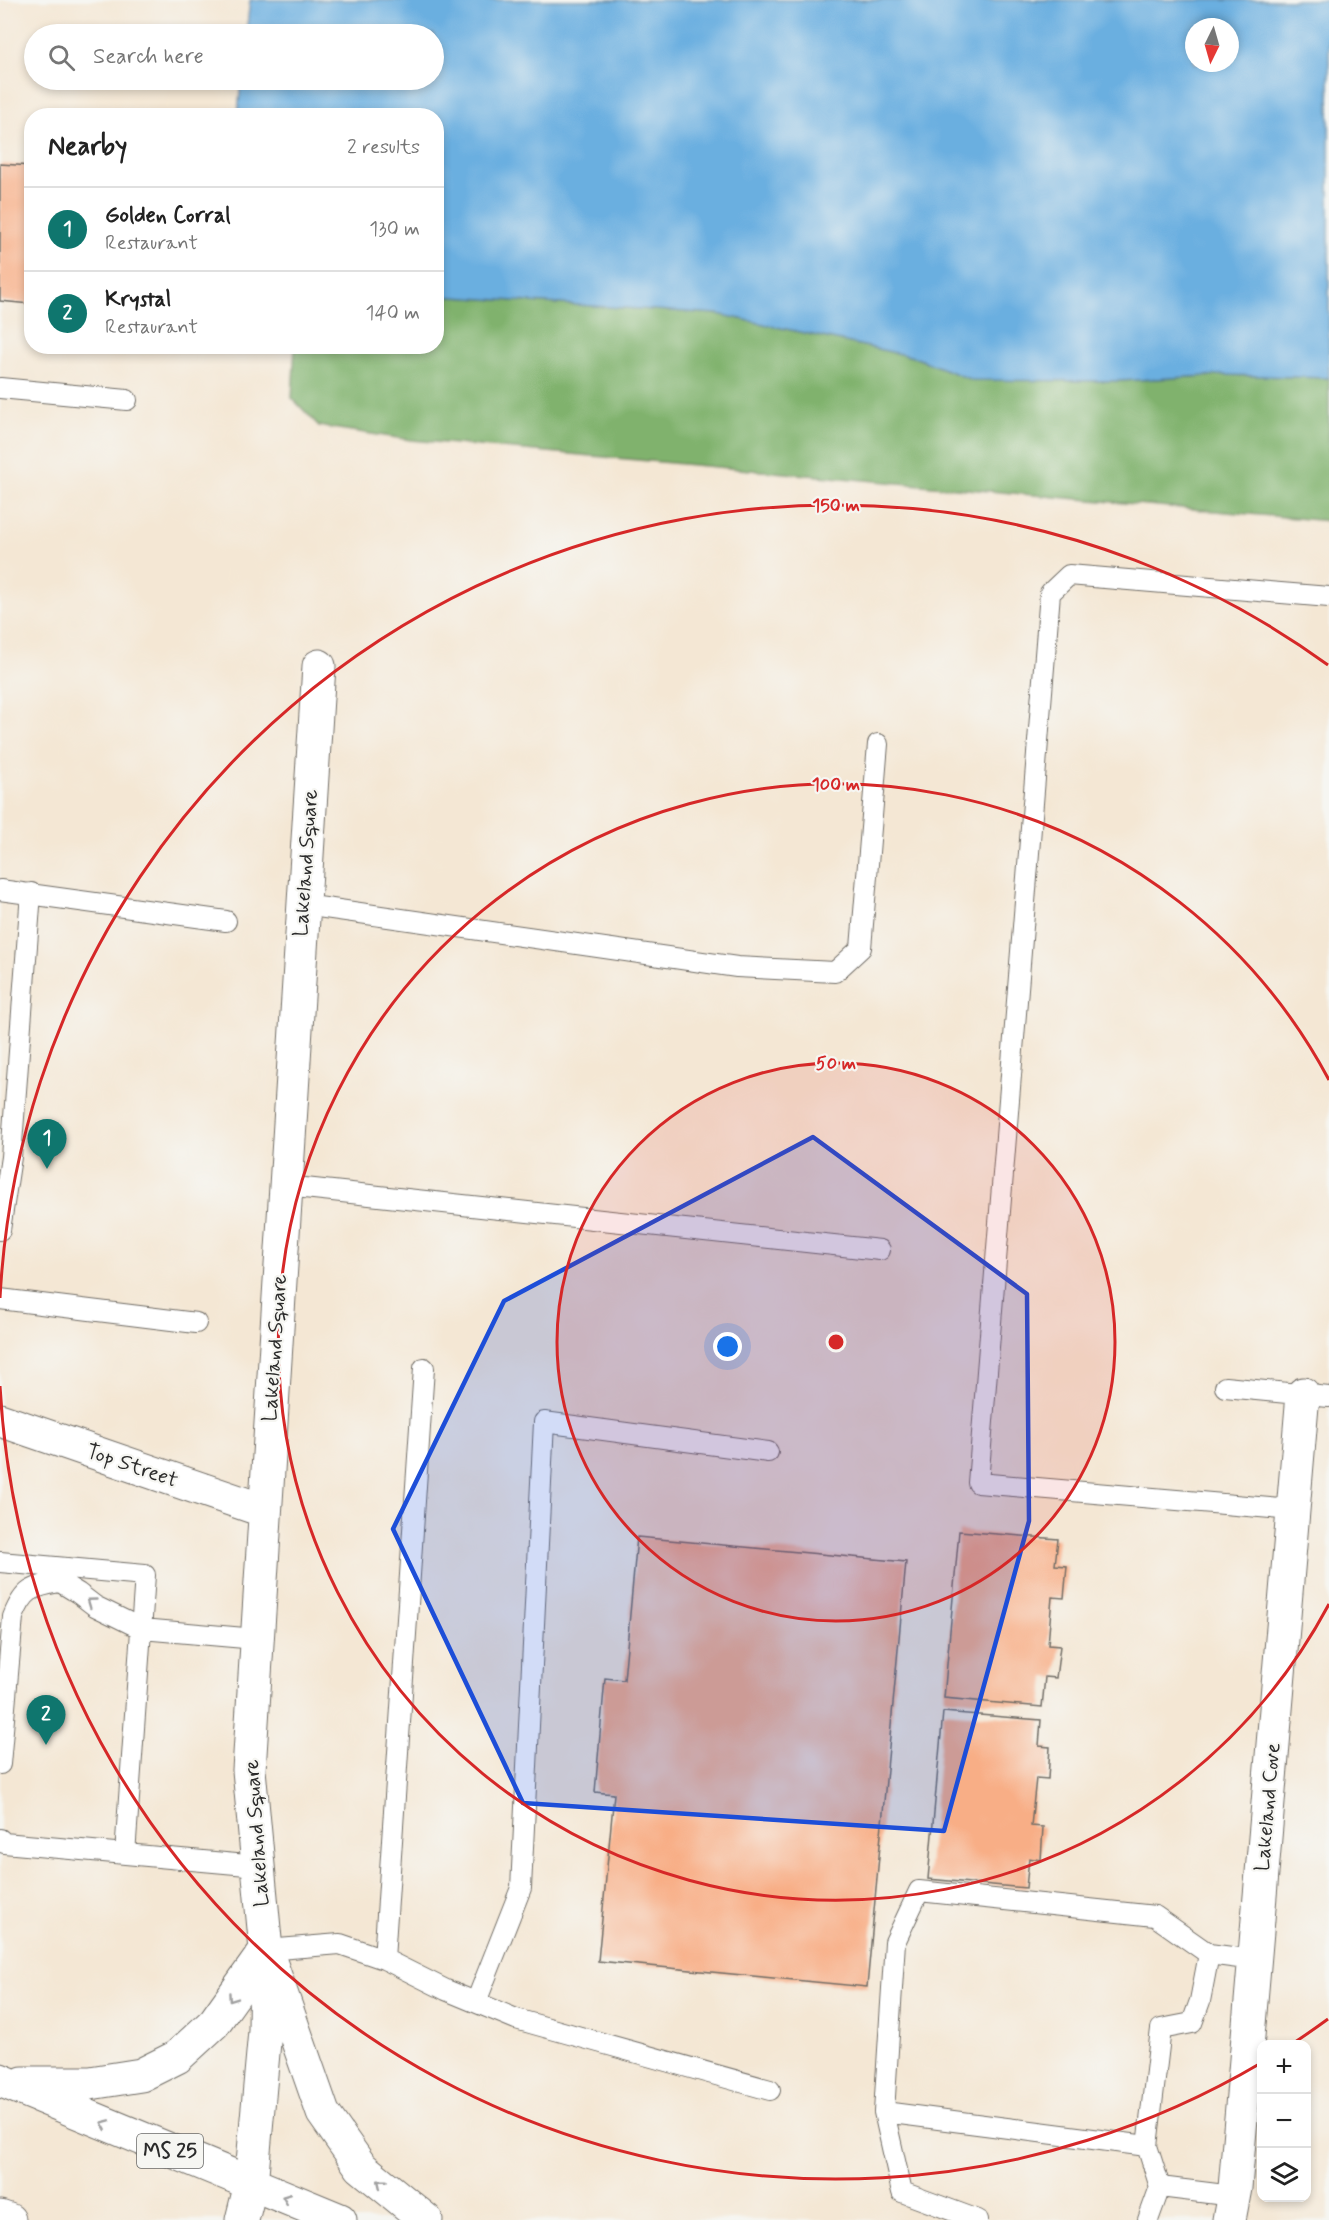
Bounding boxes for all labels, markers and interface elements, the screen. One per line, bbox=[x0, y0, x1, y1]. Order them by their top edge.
north arrow bbox=[1185, 18, 1239, 72]
search box bbox=[24, 24, 444, 90]
icon: search bbox=[45, 41, 78, 74]
text: Search here bbox=[93, 43, 204, 71]
text: Nearby bbox=[48, 130, 127, 164]
text: 2 results bbox=[347, 134, 420, 161]
text: Golden Corral bbox=[105, 202, 231, 230]
text: 1 bbox=[63, 216, 72, 243]
text: 130 m bbox=[369, 216, 420, 243]
text: Restaurant bbox=[105, 230, 198, 257]
text: Krystal bbox=[105, 286, 171, 314]
text: 2 bbox=[63, 300, 72, 327]
text: 140 m bbox=[366, 300, 420, 327]
text: Restaurant bbox=[105, 314, 198, 341]
text: 150 m bbox=[812, 494, 860, 518]
text: 100 m bbox=[812, 773, 860, 797]
street label: Lakeland Square bbox=[287, 788, 325, 938]
text: 50 m bbox=[816, 1052, 856, 1076]
pin: 1 bbox=[28, 1120, 66, 1169]
street label: Lakeland Square bbox=[256, 1273, 294, 1423]
your location bbox=[713, 1332, 742, 1361]
centre of rings bbox=[826, 1332, 846, 1352]
street label: Top Street bbox=[82, 1437, 182, 1495]
one-way arrow bbox=[86, 1598, 97, 1609]
pin: 2 bbox=[26, 1696, 66, 1745]
street label: Lakeland Cove bbox=[1248, 1742, 1288, 1872]
street label: Lakeland Square bbox=[238, 1758, 276, 1908]
one-way arrow bbox=[228, 1991, 239, 2002]
map controls bbox=[1257, 2040, 1311, 2202]
button: + bbox=[1257, 2040, 1311, 2094]
button: − bbox=[1257, 2094, 1311, 2148]
one-way arrow bbox=[101, 2119, 112, 2131]
road number: MS 25 bbox=[137, 2134, 203, 2168]
button: layers bbox=[1257, 2148, 1311, 2202]
one-way arrow bbox=[377, 2179, 388, 2190]
one-way arrow bbox=[281, 2193, 292, 2205]

